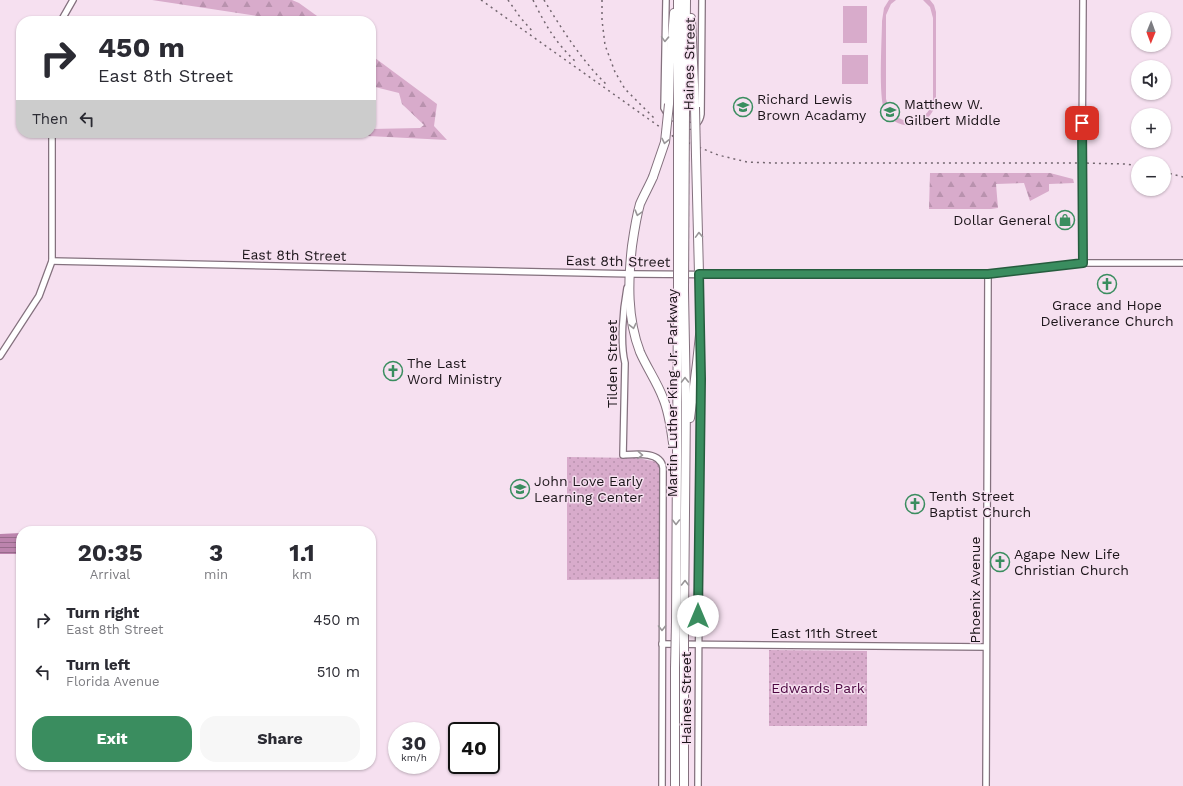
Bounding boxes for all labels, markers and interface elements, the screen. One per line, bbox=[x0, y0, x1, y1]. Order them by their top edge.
north arrow bbox=[1131, 12, 1171, 52]
map controls bbox=[1131, 12, 1171, 196]
street label: Haines Street bbox=[680, 17, 698, 111]
text: 450 m bbox=[98, 31, 185, 64]
icon: right bbox=[32, 32, 84, 84]
one-way arrow bbox=[661, 36, 669, 42]
button: sound bbox=[1131, 60, 1171, 100]
text: East 8th Street bbox=[98, 65, 233, 86]
place label: Richard Lewis Brown Acadamy bbox=[757, 91, 867, 123]
school or university icon: Richard Lewis Brown Acadamy bbox=[732, 96, 754, 118]
place label: Matthew W. Gilbert Middle bbox=[904, 96, 1001, 128]
school or university icon: Matthew W. Gilbert Middle bbox=[879, 101, 901, 123]
pin bbox=[1065, 106, 1099, 140]
icon: left bbox=[76, 108, 98, 130]
button: + bbox=[1131, 108, 1171, 148]
text: Then bbox=[32, 110, 68, 128]
icon: arrive bbox=[1071, 112, 1093, 134]
one-way arrow bbox=[662, 138, 670, 145]
button: − bbox=[1131, 156, 1171, 196]
one-way arrow bbox=[634, 209, 643, 216]
shop icon: Dollar General bbox=[1054, 209, 1076, 231]
place label: Dollar General bbox=[953, 212, 1052, 228]
one-way arrow bbox=[695, 232, 703, 238]
street label: East 8th Street bbox=[241, 246, 347, 264]
street label: East 8th Street bbox=[565, 252, 671, 270]
church icon: Grace and Hope Deliverance Church bbox=[1096, 273, 1118, 295]
street label: Martin Luther King Jr. Parkway bbox=[664, 288, 680, 497]
place label: Grace and Hope Deliverance Church bbox=[1040, 297, 1174, 329]
street label: Tilden Street bbox=[604, 320, 620, 408]
one-way arrow bbox=[628, 323, 637, 330]
place label: The Last Word Ministry bbox=[407, 355, 502, 387]
church icon: The Last Word Ministry bbox=[382, 360, 404, 382]
one-way arrow bbox=[681, 377, 689, 383]
one-way arrow bbox=[636, 450, 643, 459]
place label: John Love Early Learning Center bbox=[534, 473, 644, 505]
school or university icon: John Love Early Learning Center bbox=[509, 478, 531, 500]
place label: Tenth Street Baptist Church bbox=[929, 488, 1031, 520]
church icon: Tenth Street Baptist Church bbox=[904, 493, 926, 515]
one-way arrow bbox=[672, 519, 680, 525]
street label: Phoenix Avenue bbox=[967, 537, 983, 644]
text: 20:35 bbox=[77, 539, 143, 567]
text: 3 bbox=[209, 539, 223, 567]
text: 1.1 bbox=[289, 539, 315, 567]
place label: Agape New Life Christian Church bbox=[1014, 546, 1129, 578]
church icon: Agape New Life Christian Church bbox=[989, 551, 1011, 573]
text: Arrival bbox=[90, 567, 130, 582]
text: min bbox=[204, 567, 228, 582]
text: km bbox=[292, 567, 312, 582]
one-way arrow bbox=[681, 580, 689, 586]
position arrow bbox=[677, 595, 719, 637]
text: Turn right bbox=[66, 604, 139, 622]
icon: right bbox=[32, 609, 54, 631]
text: 450 m bbox=[313, 611, 360, 629]
text: East 8th Street bbox=[66, 622, 163, 637]
one-way arrow bbox=[658, 625, 666, 631]
street label: East 11th Street bbox=[771, 625, 878, 641]
street label: Haines Street bbox=[678, 651, 694, 744]
text: Turn left bbox=[66, 656, 130, 674]
icon: left bbox=[32, 661, 54, 683]
text: 510 m bbox=[317, 663, 360, 681]
text: Florida Avenue bbox=[66, 674, 160, 689]
park label: Edwards Park bbox=[771, 680, 865, 696]
button: Exit bbox=[32, 716, 192, 762]
button: Share bbox=[200, 716, 360, 762]
speed limit sign: 40 bbox=[448, 722, 500, 774]
text: 30 bbox=[402, 731, 426, 755]
text: km/h bbox=[401, 752, 427, 763]

